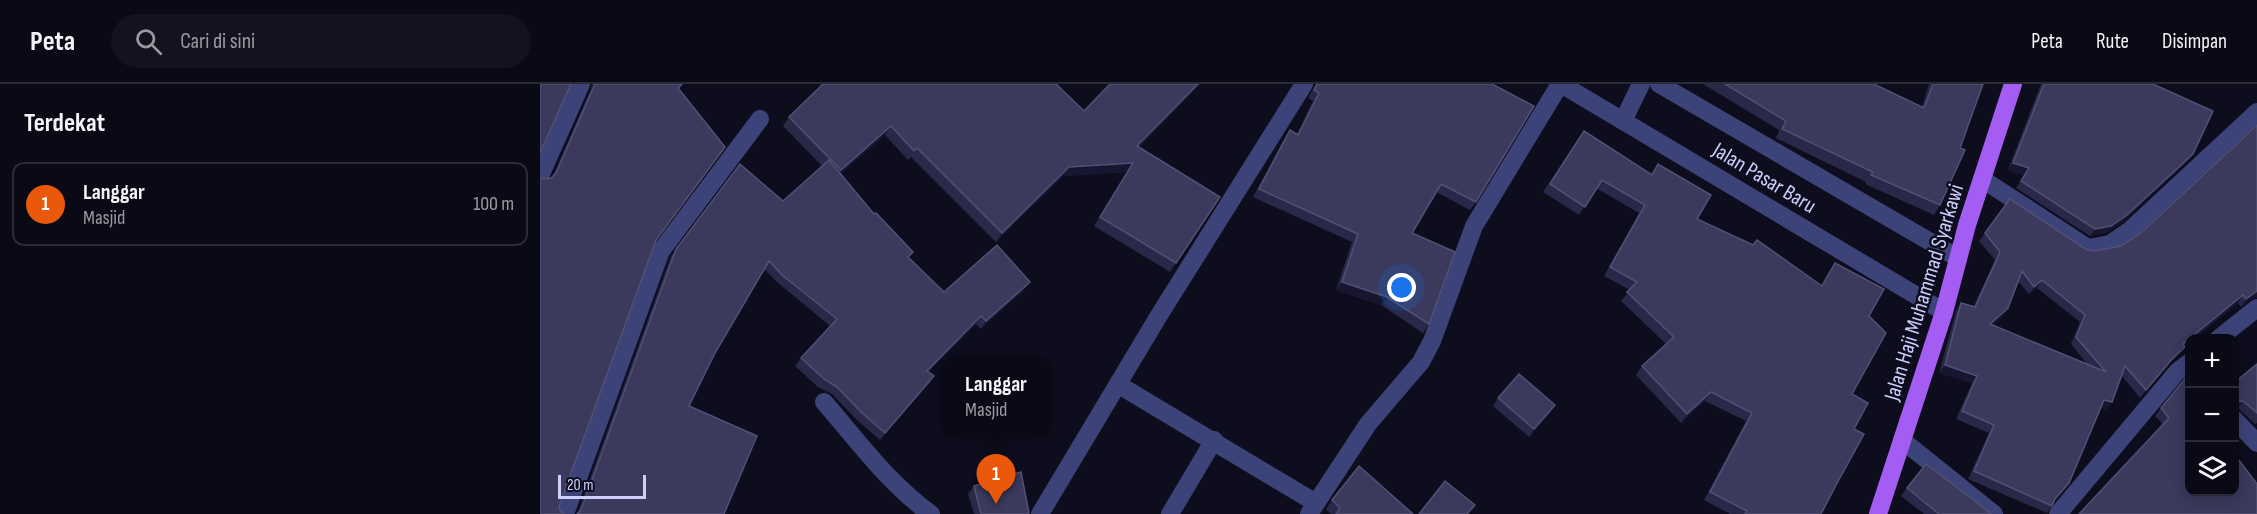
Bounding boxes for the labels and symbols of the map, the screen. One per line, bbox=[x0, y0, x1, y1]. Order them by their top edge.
street label: Jalan Pasar Baru bbox=[1707, 136, 1821, 220]
street label: Jalan Haji Muhammad Syarkawi bbox=[1878, 181, 1970, 405]
your location bbox=[1387, 273, 1416, 302]
pin: 1 bbox=[976, 454, 1016, 504]
scale bar bbox=[558, 472, 646, 500]

